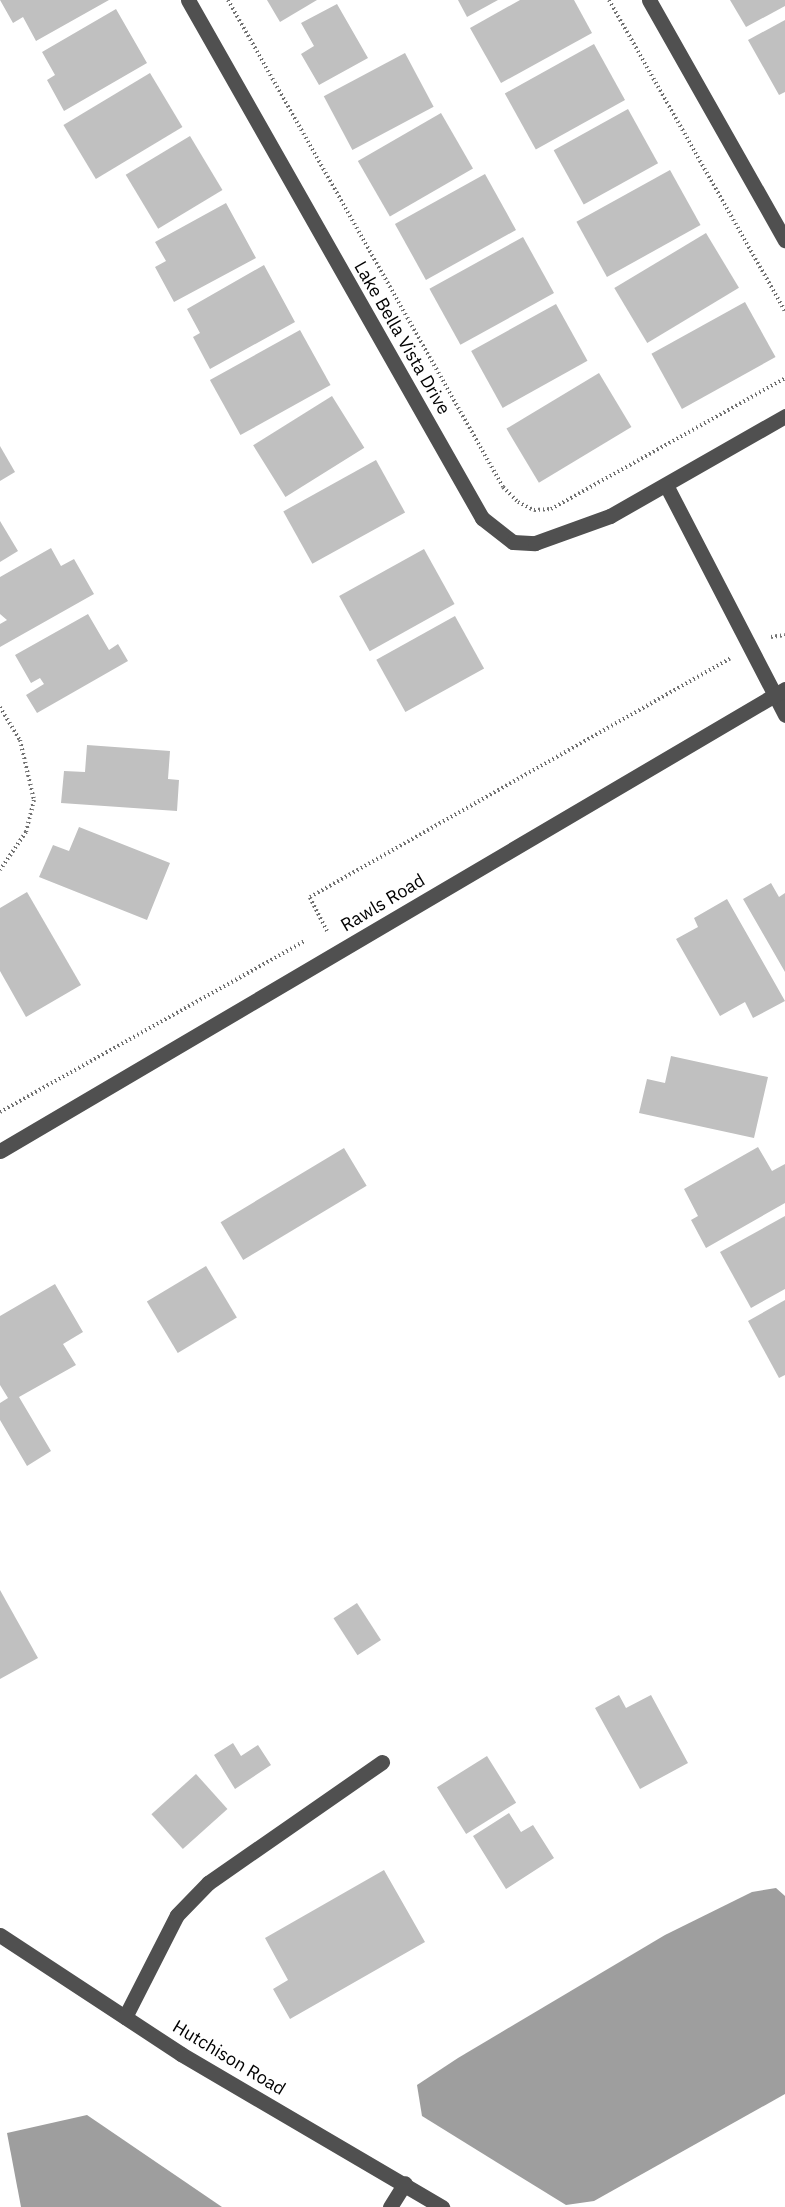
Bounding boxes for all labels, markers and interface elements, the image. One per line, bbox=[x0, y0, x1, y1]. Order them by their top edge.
street label: Lake Bella Vista Drive bbox=[349, 258, 455, 418]
street label: Rawls Road bbox=[337, 870, 429, 936]
street label: Hutchison Road bbox=[169, 2016, 289, 2100]

